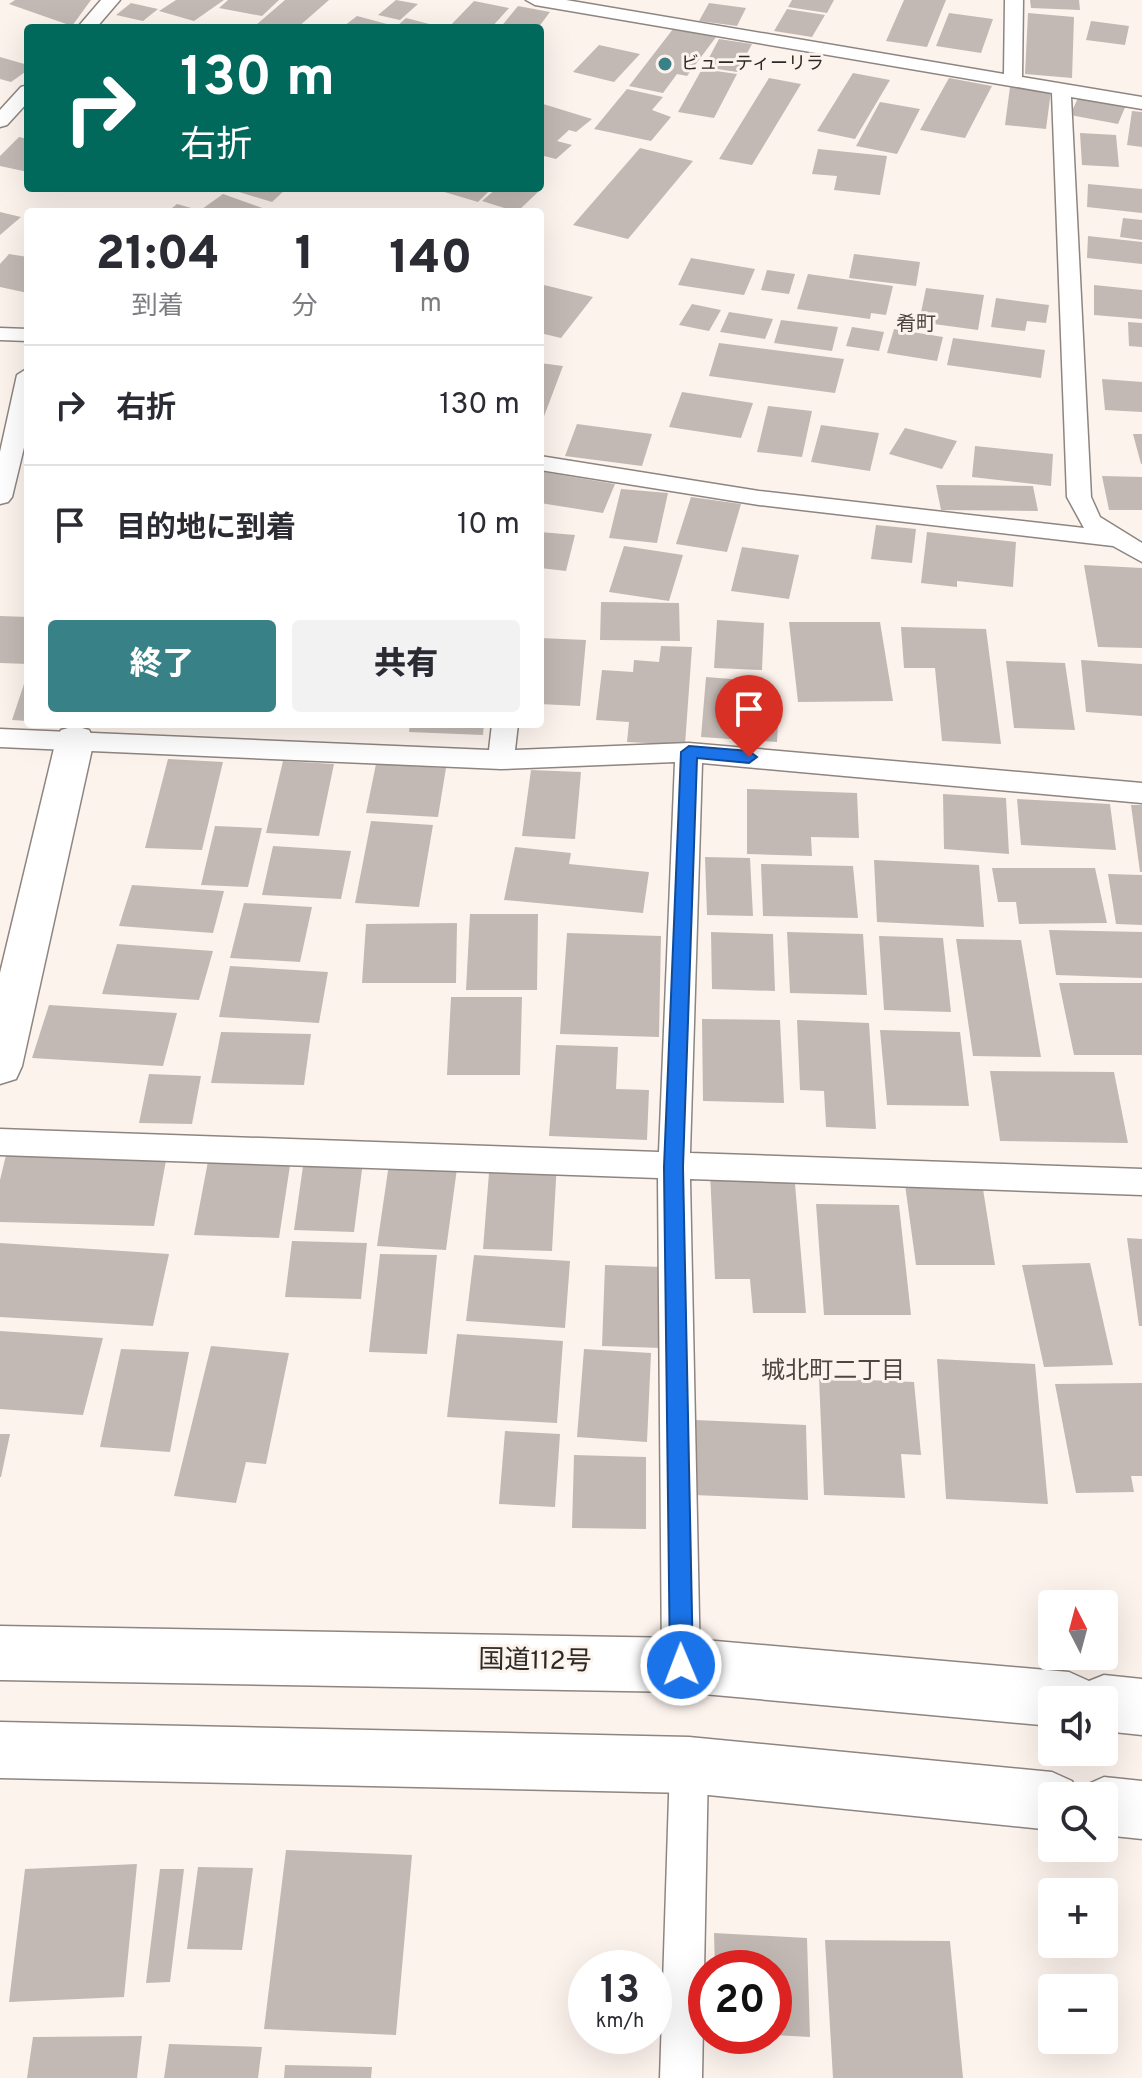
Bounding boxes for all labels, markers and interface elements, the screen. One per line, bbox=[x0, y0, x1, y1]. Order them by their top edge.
text: 130 m bbox=[180, 45, 335, 115]
place label: ビューティーリラ bbox=[681, 53, 824, 76]
marker: ビューティーリラ bbox=[656, 55, 674, 73]
icon: right bbox=[48, 56, 152, 160]
text: 右折 bbox=[180, 124, 252, 170]
text: 21:04 bbox=[96, 226, 220, 286]
text: 1 bbox=[295, 226, 314, 286]
text: 140 bbox=[389, 230, 472, 290]
text: m bbox=[420, 288, 442, 321]
text: 到着 bbox=[132, 291, 184, 324]
text: 分 bbox=[291, 291, 317, 324]
district label: 肴町 bbox=[896, 312, 936, 338]
icon: right bbox=[48, 383, 92, 427]
text: 130 m bbox=[439, 387, 520, 424]
text: 右折 bbox=[116, 391, 176, 428]
icon: arrive bbox=[48, 503, 92, 547]
text: 10 m bbox=[457, 507, 520, 544]
text: 目的地に到着 bbox=[116, 511, 296, 548]
button: 終了 bbox=[48, 620, 276, 712]
button: 共有 bbox=[292, 620, 520, 712]
pin bbox=[715, 675, 783, 757]
icon: arrive bbox=[727, 687, 771, 731]
district label: 城北町二丁目 bbox=[761, 1357, 905, 1387]
north arrow bbox=[1038, 1590, 1118, 1670]
map controls bbox=[1038, 1590, 1118, 2054]
position arrow bbox=[639, 1623, 723, 1707]
street label: 国道112号 bbox=[478, 1645, 592, 1679]
button: sound bbox=[1038, 1686, 1118, 1766]
button: search bbox=[1038, 1782, 1118, 1862]
button: + bbox=[1038, 1878, 1118, 1958]
speed limit sign: 20 bbox=[688, 1950, 792, 2054]
text: 13 bbox=[600, 1967, 640, 2017]
button: − bbox=[1038, 1974, 1118, 2054]
text: km/h bbox=[596, 2009, 644, 2035]

